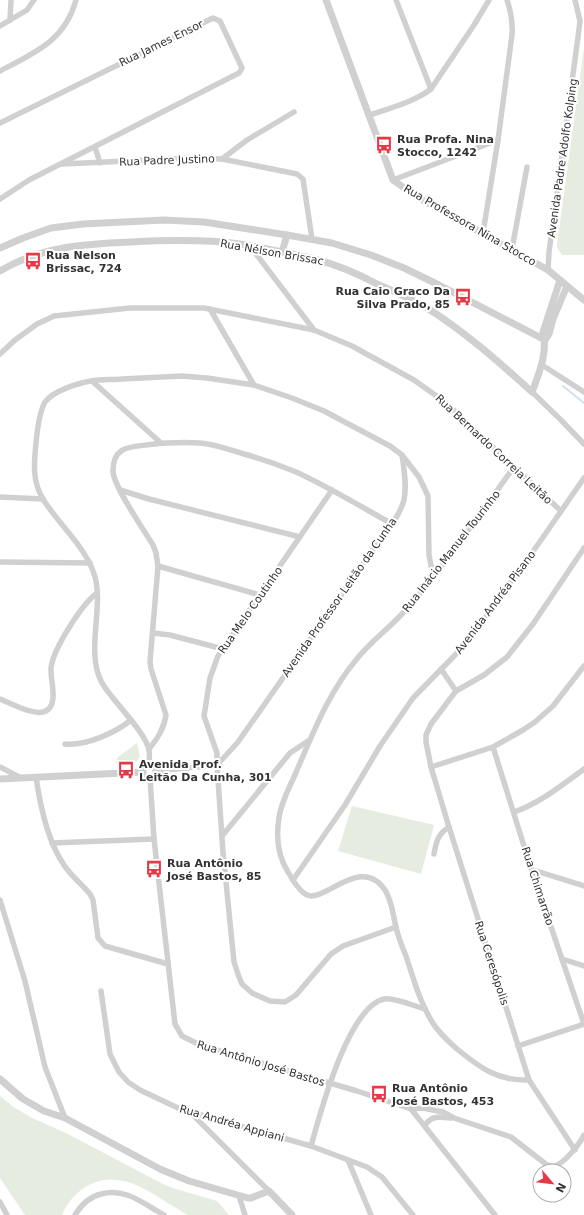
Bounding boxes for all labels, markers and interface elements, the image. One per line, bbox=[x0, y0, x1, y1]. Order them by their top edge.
street label: Rua James Ensor bbox=[117, 17, 206, 69]
street label: Avenida Padre Adolfo Kolping bbox=[545, 78, 580, 238]
place label: Rua Profa. Nina Stocco, 1242 bbox=[397, 133, 494, 159]
bus stop icon: Rua Profa. Nina Stocco, 1242 bbox=[374, 135, 394, 155]
street label: Rua Padre Justino bbox=[119, 152, 215, 169]
street label: Rua Professora Nina Stocco bbox=[401, 182, 539, 269]
street label: Rua Nélson Brissac bbox=[219, 237, 325, 268]
place label: Rua Nelson Brissac, 724 bbox=[46, 249, 122, 275]
bus stop icon: Rua Nelson Brissac, 724 bbox=[23, 251, 43, 271]
place label: Rua Caio Graco Da Silva Prado, 85 bbox=[335, 285, 450, 311]
bus stop icon: Rua Caio Graco Da Silva Prado, 85 bbox=[453, 287, 473, 307]
street label: Rua Bernardo Correia Leitão bbox=[433, 392, 555, 507]
street label: Rua Inácio Manuel Tourinho bbox=[400, 488, 503, 615]
street label: Avenida Professor Leitão da Cunha bbox=[279, 515, 400, 679]
street label: Avenida Andréa Pisano bbox=[452, 548, 539, 656]
street label: Rua Melo Coutinho bbox=[215, 564, 286, 656]
place label: Avenida Prof. Leitão Da Cunha, 301 bbox=[139, 758, 272, 784]
bus stop icon: Avenida Prof. Leitão Da Cunha, 301 bbox=[116, 760, 136, 780]
street label: Rua Chimarrão bbox=[519, 845, 556, 927]
place label: Rua Antônio José Bastos, 85 bbox=[166, 857, 262, 883]
bus stop icon: Rua Antônio José Bastos, 85 bbox=[144, 859, 164, 879]
street label: Rua Ceresópolis bbox=[472, 919, 511, 1007]
street label: Rua Antônio José Bastos bbox=[195, 1038, 327, 1089]
place label: Rua Antônio José Bastos, 453 bbox=[391, 1082, 494, 1108]
bus stop icon: Rua Antônio José Bastos, 453 bbox=[369, 1084, 389, 1104]
street label: Rua Andréa Appiani bbox=[178, 1102, 286, 1145]
north arrow bbox=[532, 1163, 572, 1203]
text: N bbox=[552, 1180, 568, 1195]

